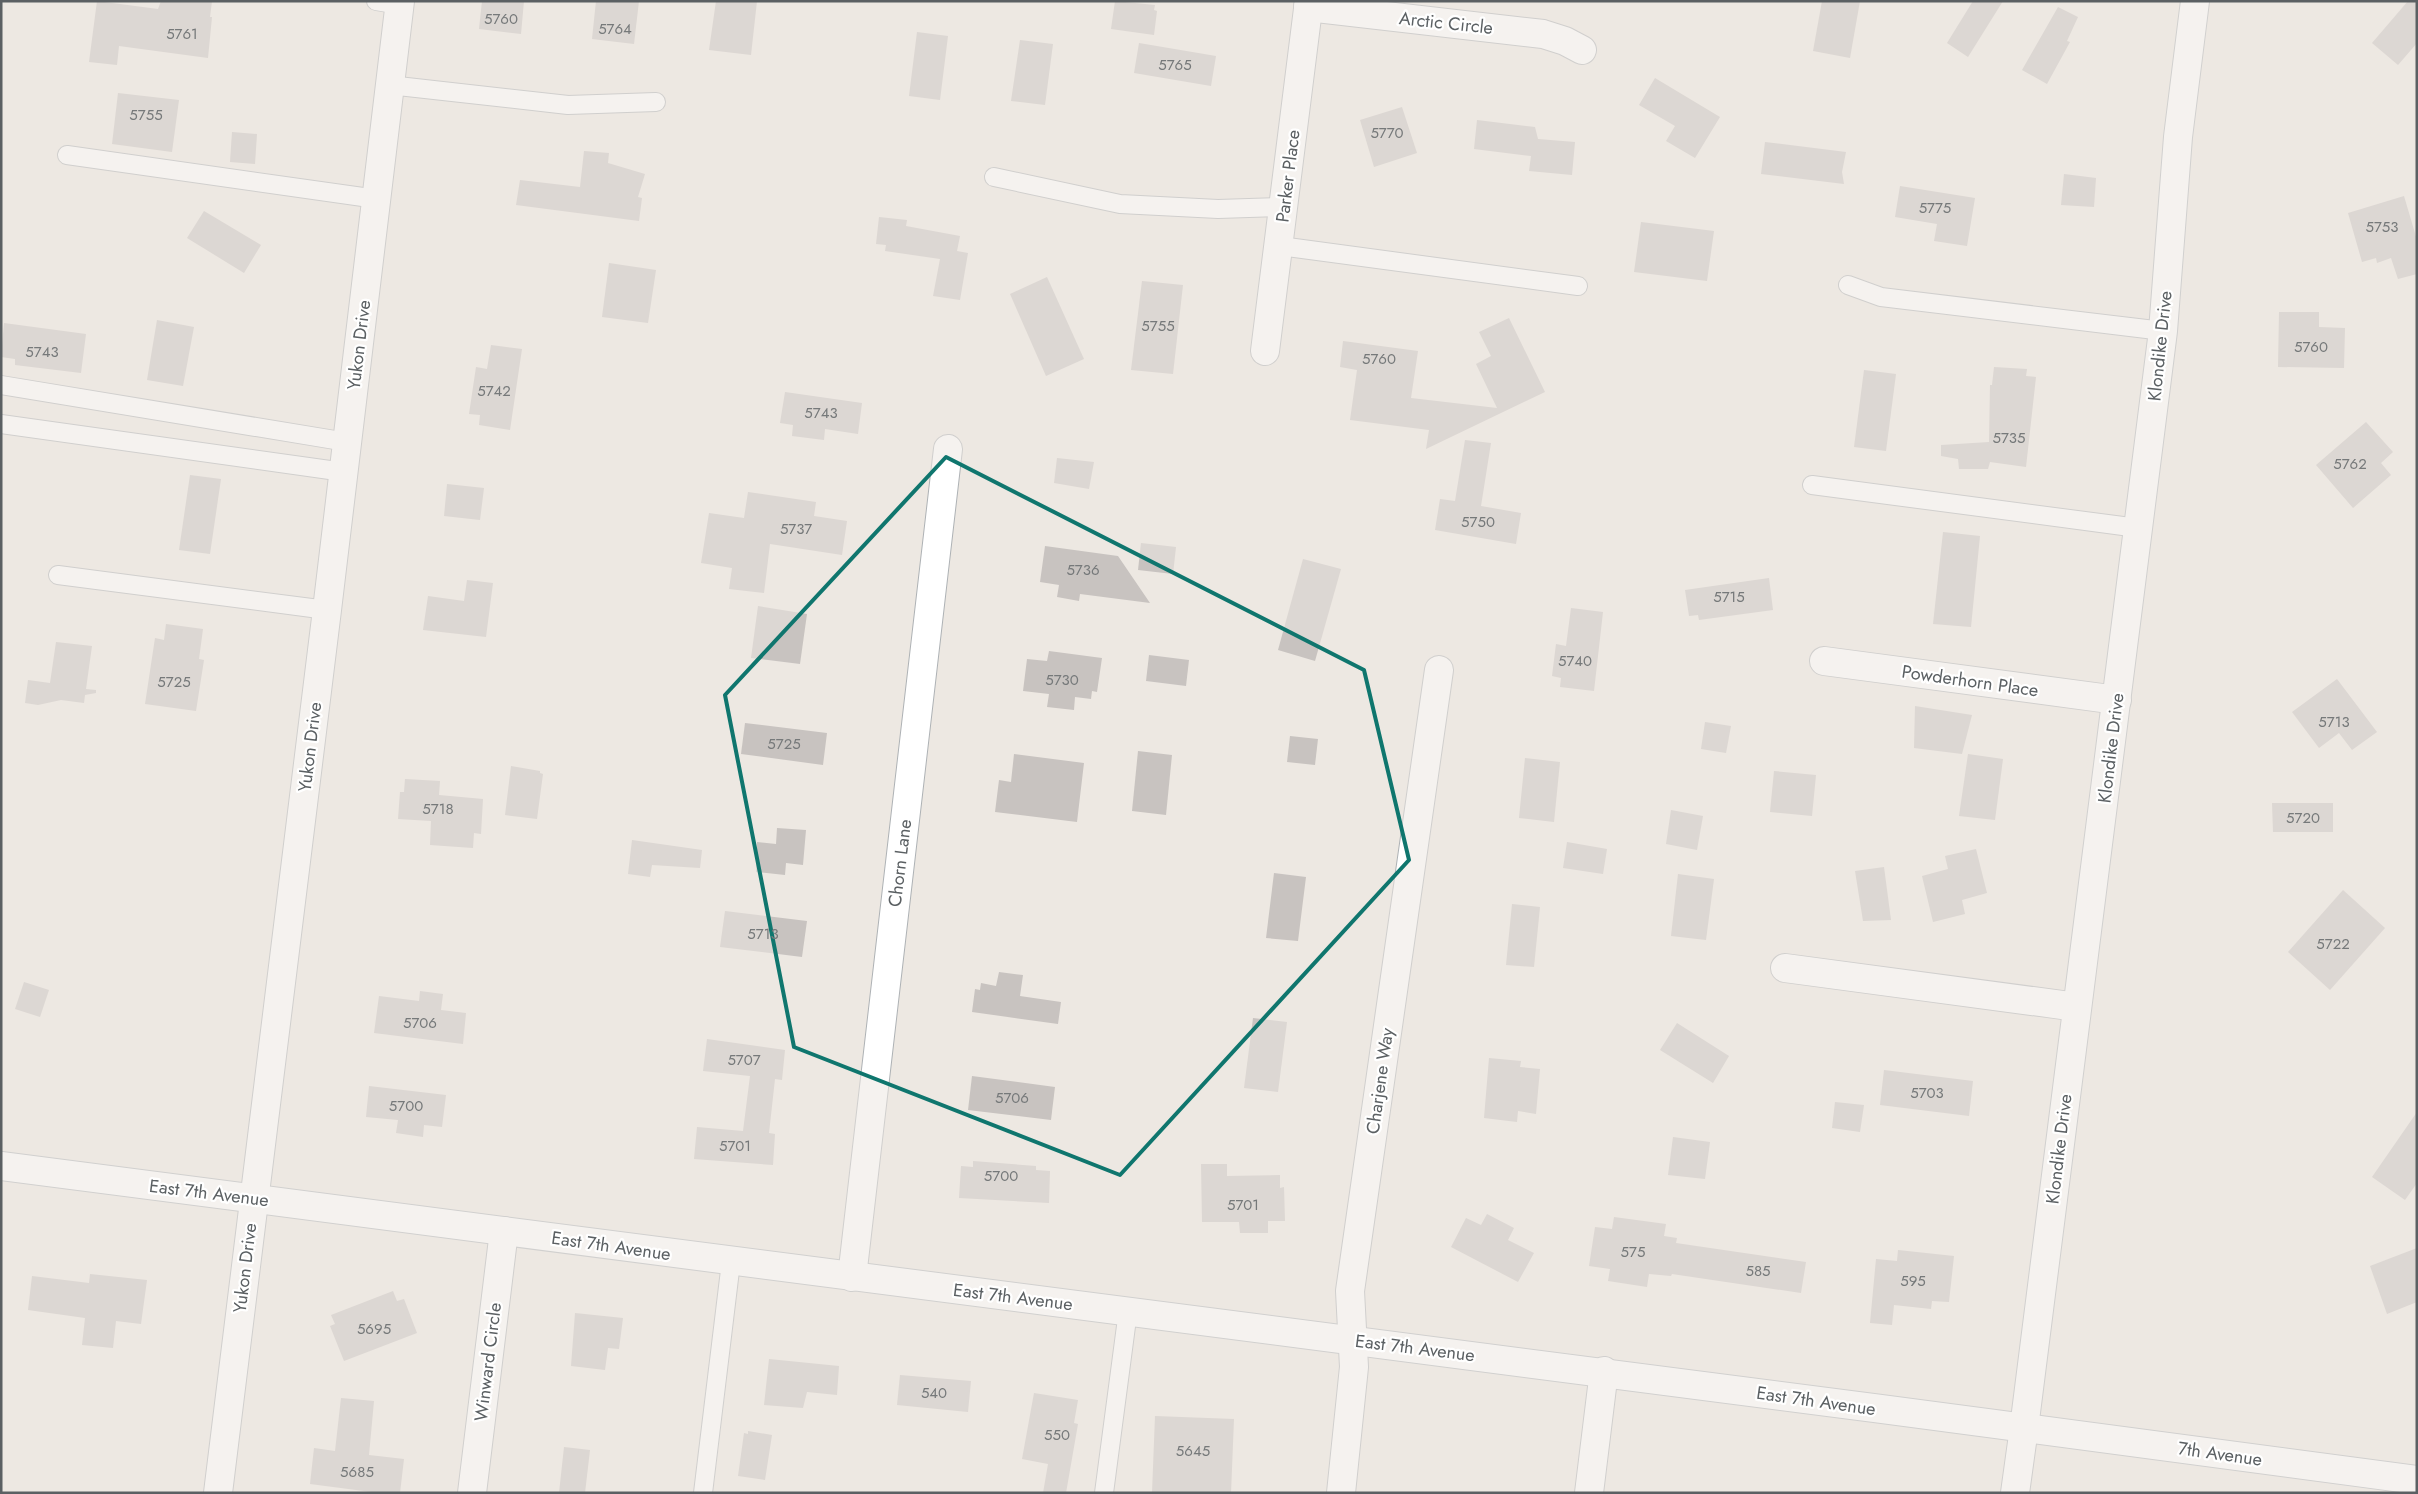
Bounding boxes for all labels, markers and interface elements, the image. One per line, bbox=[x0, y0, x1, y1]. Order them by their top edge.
street label: Arctic Circle bbox=[1398, 5, 1494, 41]
house number: 5760 bbox=[484, 8, 518, 30]
house number: 5764 bbox=[598, 18, 632, 40]
house number: 5761 bbox=[166, 23, 198, 45]
house number: 5765 bbox=[1158, 54, 1192, 76]
house number: 5755 bbox=[129, 104, 163, 126]
house number: 5770 bbox=[1370, 122, 1404, 144]
street label: Parker Place bbox=[1269, 128, 1307, 224]
house number: 5775 bbox=[1919, 197, 1951, 219]
house number: 5753 bbox=[2366, 216, 2399, 238]
street label: Klondike Drive bbox=[2141, 290, 2179, 402]
street label: Yukon Drive bbox=[341, 299, 377, 391]
house number: 5755 bbox=[1141, 315, 1175, 337]
house number: 5760 bbox=[2294, 336, 2328, 358]
house number: 5743 bbox=[25, 341, 59, 363]
house number: 5760 bbox=[1362, 348, 1396, 370]
house number: 5742 bbox=[477, 380, 511, 402]
house number: 5743 bbox=[804, 402, 838, 424]
house number: 5735 bbox=[1993, 427, 2026, 449]
house number: 5762 bbox=[2333, 453, 2367, 475]
house number: 5750 bbox=[1461, 511, 1495, 533]
house number: 5737 bbox=[780, 518, 812, 540]
house number: 5736 bbox=[1066, 559, 1100, 581]
house number: 5715 bbox=[1713, 586, 1745, 608]
house number: 5740 bbox=[1558, 650, 1592, 672]
street label: Powderhorn Place bbox=[1900, 659, 2040, 703]
house number: 5730 bbox=[1045, 669, 1079, 691]
house number: 5725 bbox=[157, 671, 191, 693]
street label: Klondike Drive bbox=[2091, 691, 2131, 805]
street label: Yukon Drive bbox=[292, 701, 328, 793]
house number: 5713 bbox=[2318, 711, 2350, 733]
house number: 5725 bbox=[767, 733, 801, 755]
house number: 5718 bbox=[422, 798, 454, 820]
house number: 5720 bbox=[2286, 807, 2320, 829]
street label: Chorn Lane bbox=[882, 818, 918, 908]
house number: 5713 bbox=[747, 923, 779, 945]
house number: 5722 bbox=[2316, 933, 2350, 955]
house number: 5706 bbox=[403, 1012, 437, 1034]
street label: Charjene Way bbox=[1360, 1026, 1400, 1136]
house number: 5707 bbox=[727, 1049, 761, 1071]
house number: 5703 bbox=[1910, 1082, 1944, 1104]
house number: 5706 bbox=[995, 1087, 1029, 1109]
street label: Klondike Drive bbox=[2039, 1092, 2079, 1206]
house number: 5700 bbox=[389, 1095, 423, 1117]
house number: 5701 bbox=[719, 1135, 751, 1157]
house number: 5700 bbox=[984, 1165, 1018, 1187]
street label: East 7th Avenue bbox=[148, 1173, 270, 1213]
house number: 5701 bbox=[1227, 1194, 1259, 1216]
street label: Yukon Drive bbox=[227, 1222, 263, 1314]
street label: East 7th Avenue bbox=[550, 1225, 672, 1267]
house number: 575 bbox=[1621, 1241, 1645, 1263]
house number: 585 bbox=[1745, 1260, 1771, 1282]
house number: 595 bbox=[1900, 1270, 1926, 1292]
street label: East 7th Avenue bbox=[952, 1277, 1074, 1317]
street label: Winward Circle bbox=[468, 1301, 508, 1423]
house number: 5695 bbox=[357, 1318, 391, 1340]
street label: East 7th Avenue bbox=[1354, 1328, 1476, 1368]
street label: East 7th Avenue bbox=[1755, 1380, 1877, 1422]
house number: 540 bbox=[921, 1382, 947, 1404]
house number: 550 bbox=[1044, 1424, 1070, 1446]
street label: 7th Avenue bbox=[2176, 1435, 2264, 1473]
house number: 5645 bbox=[1176, 1440, 1210, 1462]
house number: 5685 bbox=[340, 1461, 374, 1483]

